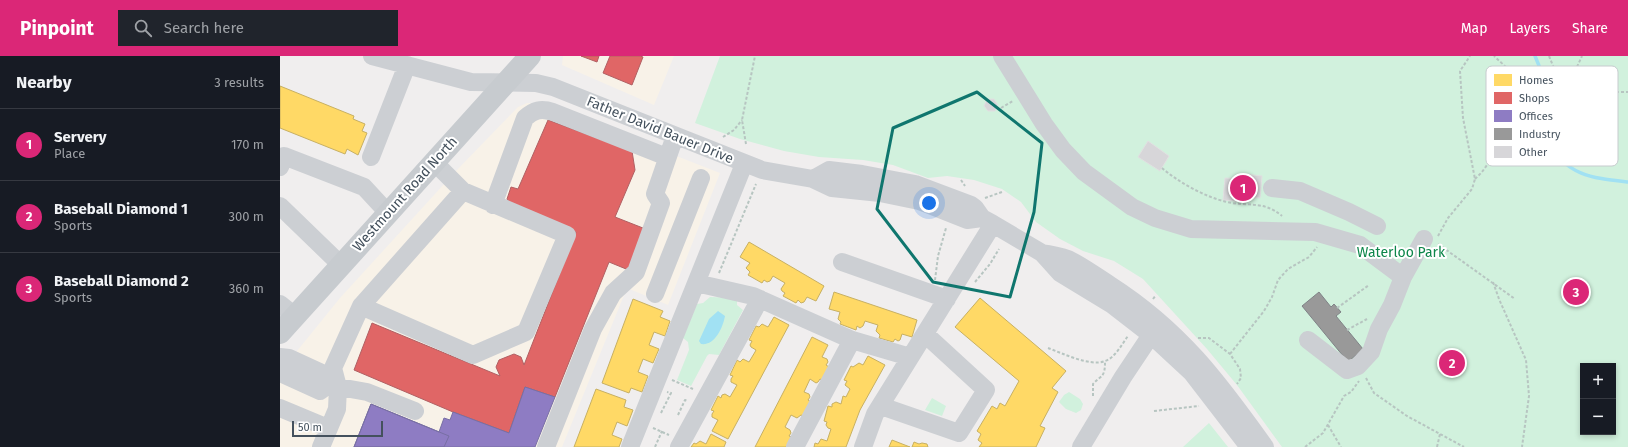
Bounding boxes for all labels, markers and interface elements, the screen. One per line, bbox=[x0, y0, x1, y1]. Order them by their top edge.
search box bbox=[118, 10, 398, 46]
text: Pinpoint bbox=[20, 17, 94, 40]
icon: search bbox=[132, 17, 154, 39]
text: Search here bbox=[164, 19, 244, 37]
text: Map bbox=[1461, 20, 1487, 37]
text: Layers bbox=[1509, 20, 1550, 37]
text: Share bbox=[1572, 20, 1608, 37]
legend bbox=[1486, 66, 1618, 166]
text: Nearby bbox=[16, 72, 71, 93]
text: Homes bbox=[1519, 74, 1553, 87]
text: 3 results bbox=[214, 75, 264, 90]
text: Shops bbox=[1519, 92, 1550, 105]
street label: Father David Bauer Drive bbox=[584, 93, 736, 167]
text: Offices bbox=[1519, 110, 1553, 123]
text: Servery bbox=[54, 128, 107, 146]
text: Industry bbox=[1519, 128, 1561, 141]
street label: Westmount Road North bbox=[349, 133, 461, 255]
text: 1 bbox=[26, 137, 32, 152]
text: 170 m bbox=[231, 137, 264, 152]
text: Place bbox=[54, 146, 85, 161]
text: Other bbox=[1519, 146, 1548, 159]
pin: 1 bbox=[1230, 173, 1256, 203]
your location bbox=[919, 193, 939, 213]
text: Baseball Diamond 1 bbox=[54, 200, 188, 218]
text: 2 bbox=[26, 209, 32, 224]
text: 300 m bbox=[228, 209, 264, 224]
text: Sports bbox=[54, 218, 92, 233]
park label: Waterloo Park bbox=[1357, 244, 1446, 261]
text: Baseball Diamond 2 bbox=[54, 272, 189, 290]
pin: 3 bbox=[1563, 277, 1589, 307]
text: 3 bbox=[26, 281, 32, 296]
text: 360 m bbox=[229, 281, 264, 296]
text: Sports bbox=[54, 290, 92, 305]
pin: 2 bbox=[1439, 348, 1465, 378]
map controls bbox=[1580, 363, 1616, 435]
button: + bbox=[1580, 363, 1616, 399]
button: − bbox=[1580, 399, 1616, 435]
scale bar bbox=[292, 419, 383, 438]
text: 50 m bbox=[298, 421, 322, 434]

